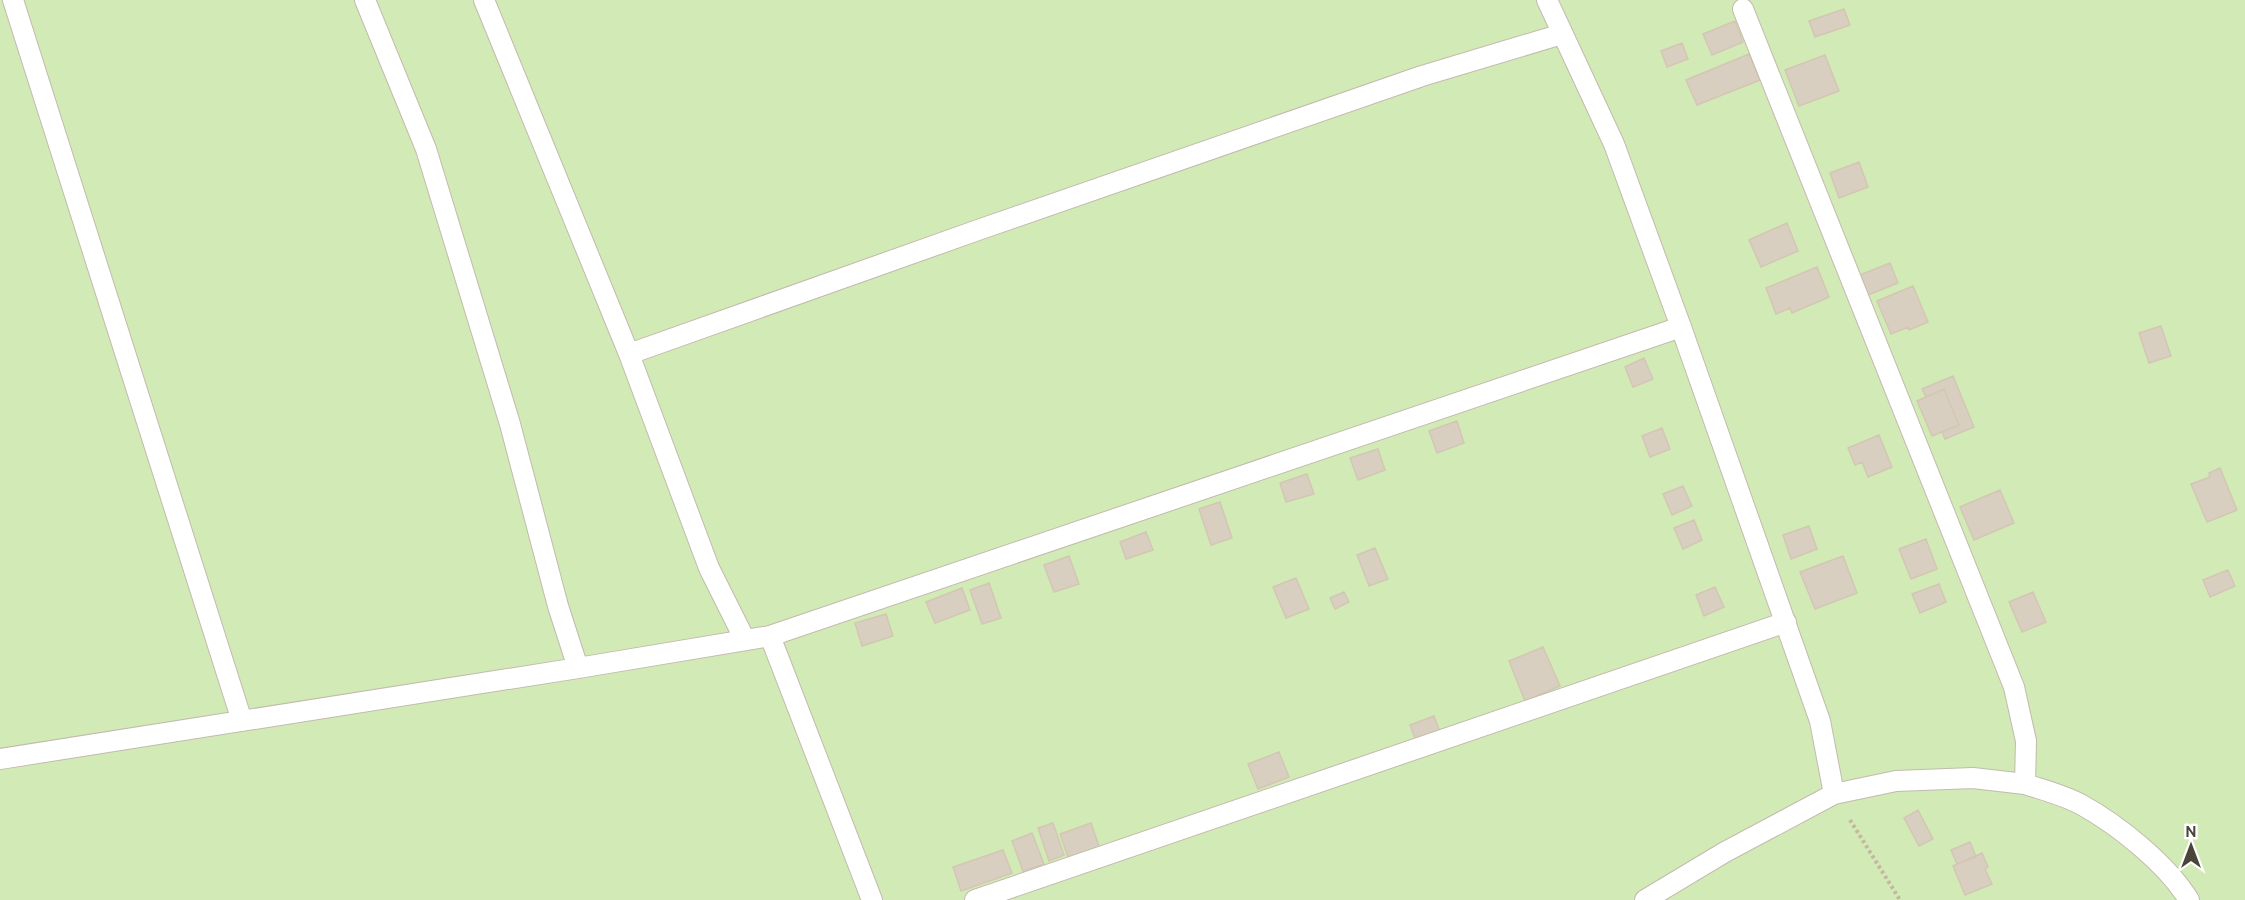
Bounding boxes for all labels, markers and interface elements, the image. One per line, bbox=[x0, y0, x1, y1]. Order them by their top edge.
north arrow bbox=[2161, 816, 2221, 876]
text: N bbox=[2185, 822, 2197, 841]

